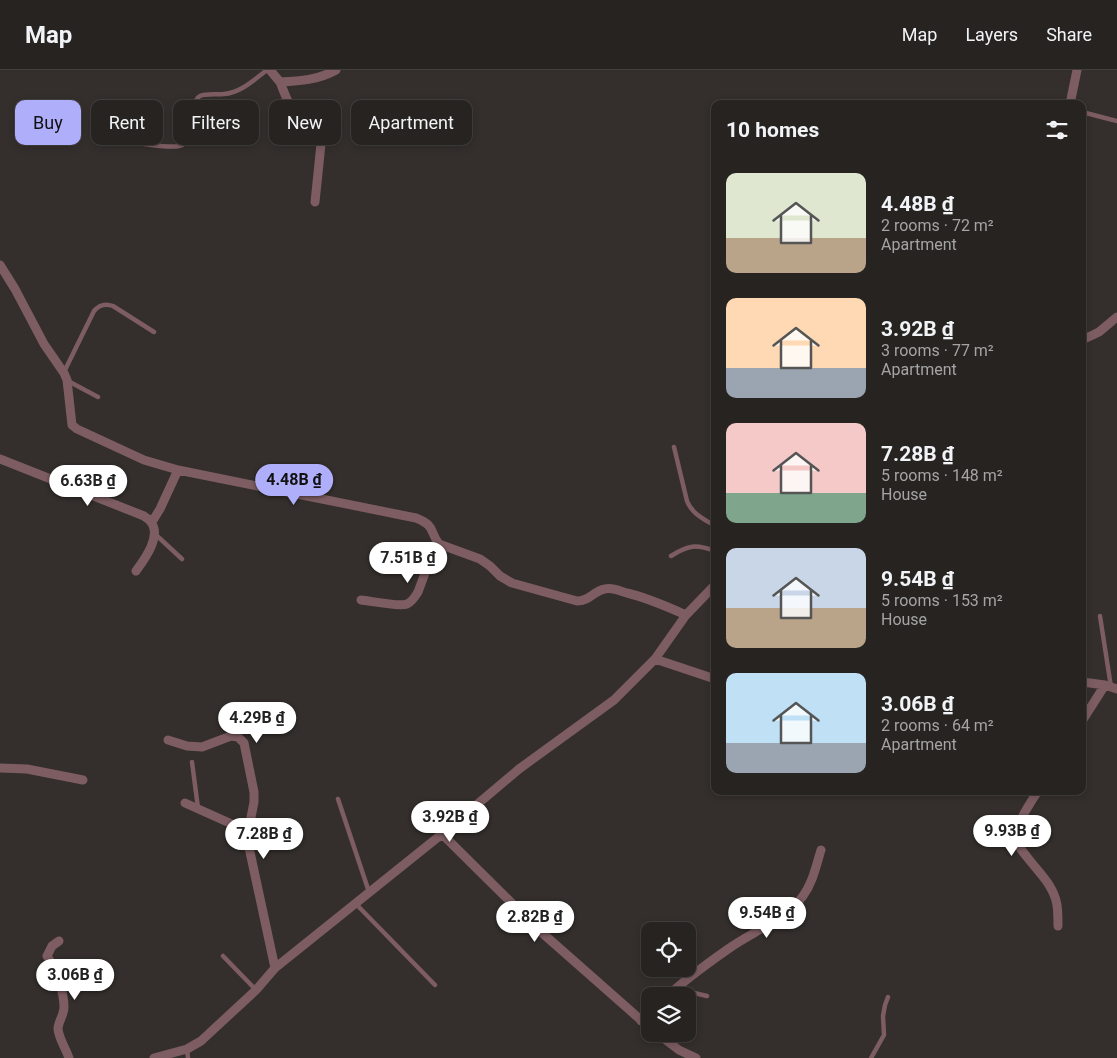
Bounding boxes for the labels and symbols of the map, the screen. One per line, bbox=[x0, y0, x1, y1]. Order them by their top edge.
pin: 6.63B ₫ bbox=[42, 464, 134, 507]
pin: 4.48B ₫ bbox=[248, 464, 340, 506]
pin: 7.51B ₫ bbox=[362, 542, 454, 584]
pin: 4.29B ₫ bbox=[211, 702, 303, 744]
pin: 3.92B ₫ bbox=[404, 800, 496, 843]
pin: 9.93B ₫ bbox=[966, 814, 1058, 857]
pin: 7.28B ₫ bbox=[218, 818, 310, 860]
pin: 9.54B ₫ bbox=[721, 896, 813, 939]
pin: 2.82B ₫ bbox=[489, 900, 581, 943]
pin: 3.06B ₫ bbox=[29, 958, 121, 1001]

